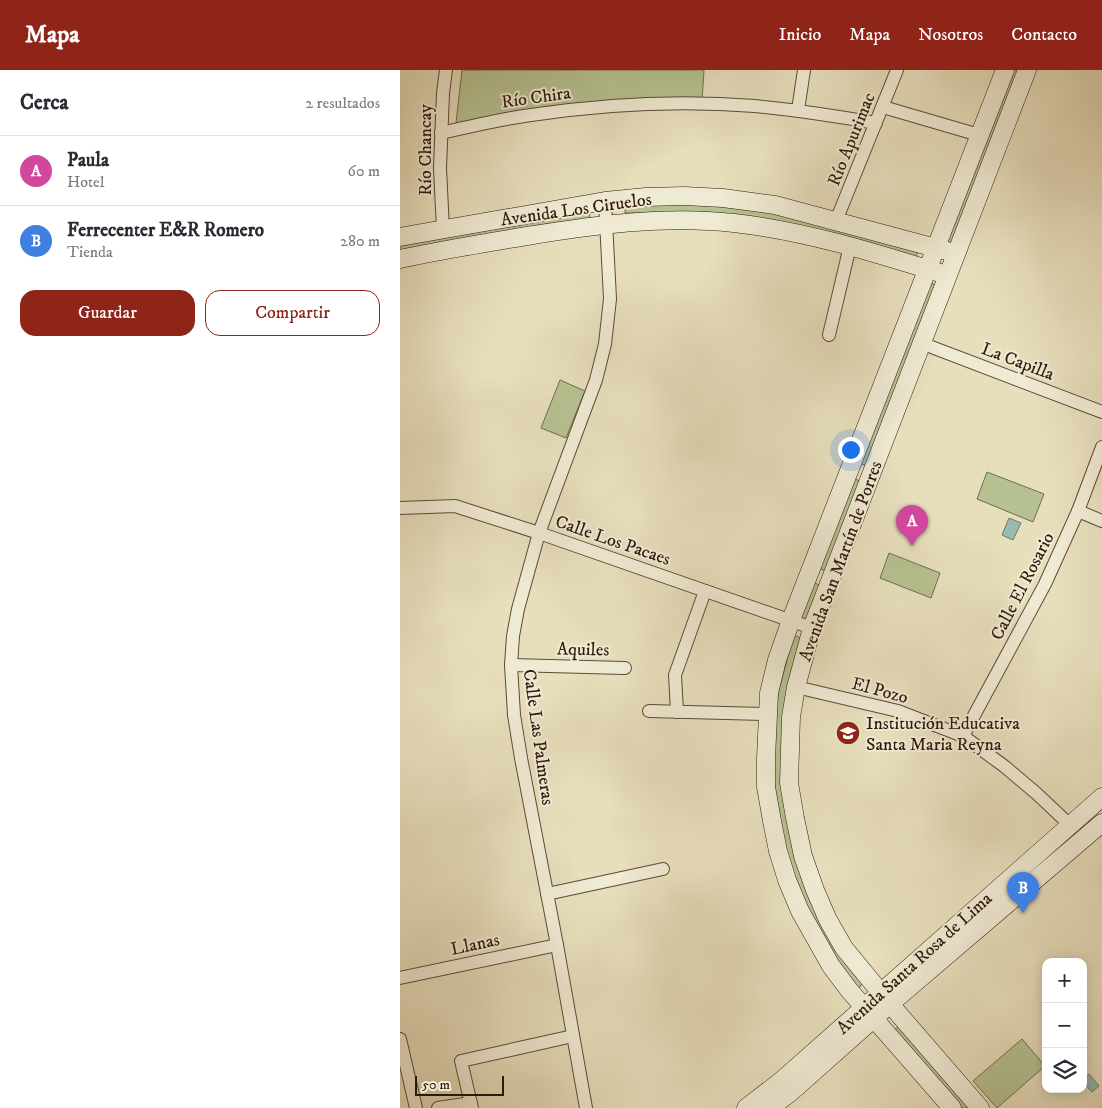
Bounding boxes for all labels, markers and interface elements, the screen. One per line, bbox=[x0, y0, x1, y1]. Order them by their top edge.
text: Mapa bbox=[25, 20, 79, 50]
text: Inicio bbox=[779, 24, 821, 46]
text: Mapa bbox=[849, 24, 890, 46]
text: Nosotros bbox=[918, 24, 983, 46]
text: Contacto bbox=[1011, 24, 1077, 46]
street label: Río Chira bbox=[500, 82, 572, 114]
street label: Río Apurimac bbox=[823, 89, 881, 189]
text: Cerca bbox=[20, 90, 68, 116]
text: 2 resultados bbox=[305, 93, 380, 113]
street label: Río Chancay bbox=[415, 104, 437, 196]
text: Paula bbox=[67, 149, 109, 172]
text: A bbox=[31, 161, 41, 181]
text: 60 m bbox=[348, 161, 380, 181]
text: Hotel bbox=[67, 172, 105, 192]
street label: Avenida Los Ciruelos bbox=[499, 189, 653, 231]
text: Ferrecenter E&R Romero bbox=[67, 219, 264, 242]
text: B bbox=[31, 231, 41, 251]
text: 280 m bbox=[340, 231, 380, 251]
text: Tienda bbox=[67, 242, 113, 262]
button: Guardar bbox=[20, 290, 195, 336]
button: Compartir bbox=[205, 290, 380, 336]
street label: La Capilla bbox=[978, 338, 1057, 386]
your location bbox=[838, 437, 864, 463]
street label: Avenida San Martín de Porres bbox=[794, 458, 887, 665]
pin: A bbox=[896, 505, 928, 546]
street label: Calle Los Pacaes bbox=[552, 511, 673, 571]
street label: Calle El Rosario bbox=[986, 529, 1060, 644]
street label: Aquiles bbox=[557, 639, 609, 661]
street label: Calle Las Palmeras bbox=[518, 668, 558, 806]
street label: El Pozo bbox=[849, 673, 911, 709]
place label: Institución Educativa Santa Maria Reyna bbox=[866, 713, 1020, 756]
school or university icon: Institución Educativa Santa Maria Reyna bbox=[835, 720, 861, 746]
pin: B bbox=[1007, 872, 1039, 913]
street label: Avenida Santa Rosa de Lima bbox=[832, 888, 997, 1039]
street label: Llanas bbox=[449, 929, 502, 961]
map controls bbox=[1042, 958, 1087, 1093]
button: + bbox=[1042, 958, 1087, 1003]
button: − bbox=[1042, 1003, 1087, 1048]
button: layers bbox=[1042, 1048, 1087, 1093]
scale bar bbox=[415, 1073, 504, 1096]
text: 50 m bbox=[422, 1076, 450, 1094]

